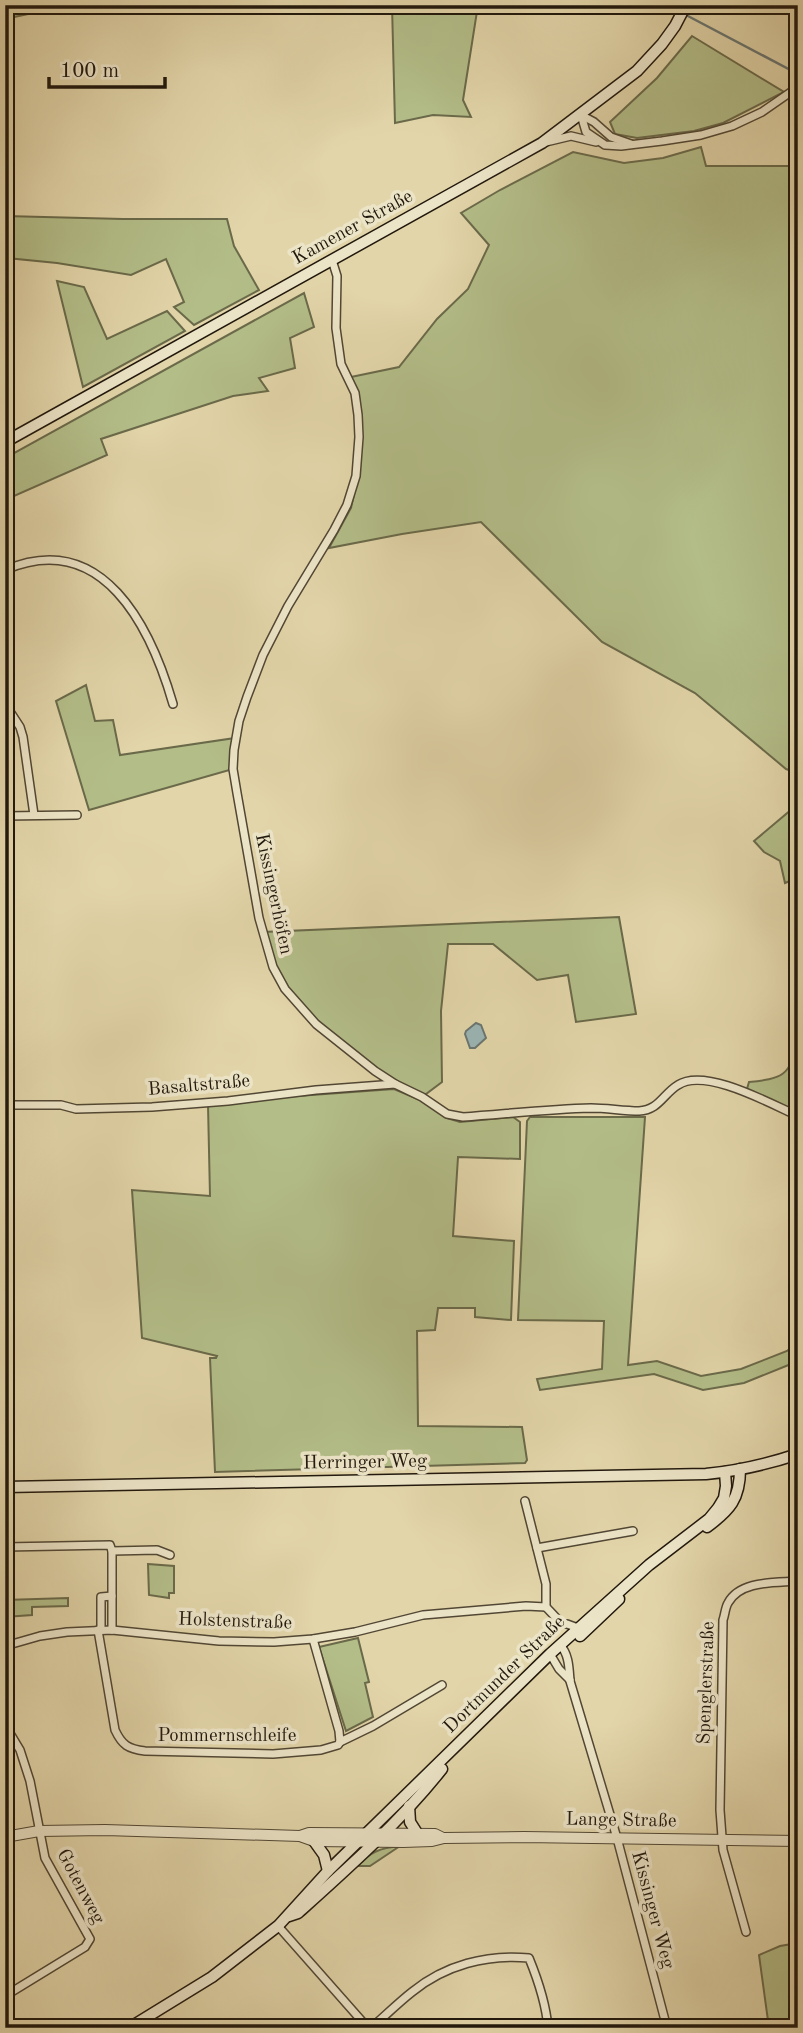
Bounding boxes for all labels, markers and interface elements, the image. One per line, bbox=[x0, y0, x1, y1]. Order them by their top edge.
scale bar bbox=[49, 46, 164, 90]
text: 100 m bbox=[60, 61, 119, 82]
street label: Kamener Straße bbox=[290, 187, 416, 269]
street label: Kissingerhöfen bbox=[251, 832, 295, 956]
street label: Basaltstraße bbox=[147, 1072, 251, 1100]
street label: Herringer Weg bbox=[303, 1452, 428, 1474]
street label: Holstenstraße bbox=[178, 1611, 292, 1633]
street label: Dortmunder Straße bbox=[441, 1612, 569, 1738]
street label: Spenglerstraße bbox=[695, 1621, 719, 1745]
street label: Pommernschleife bbox=[157, 1727, 297, 1746]
street label: Lange Straße bbox=[565, 1811, 677, 1831]
street label: Gotenweg bbox=[52, 1847, 108, 1928]
street label: Kissinger Weg bbox=[627, 1849, 677, 1972]

